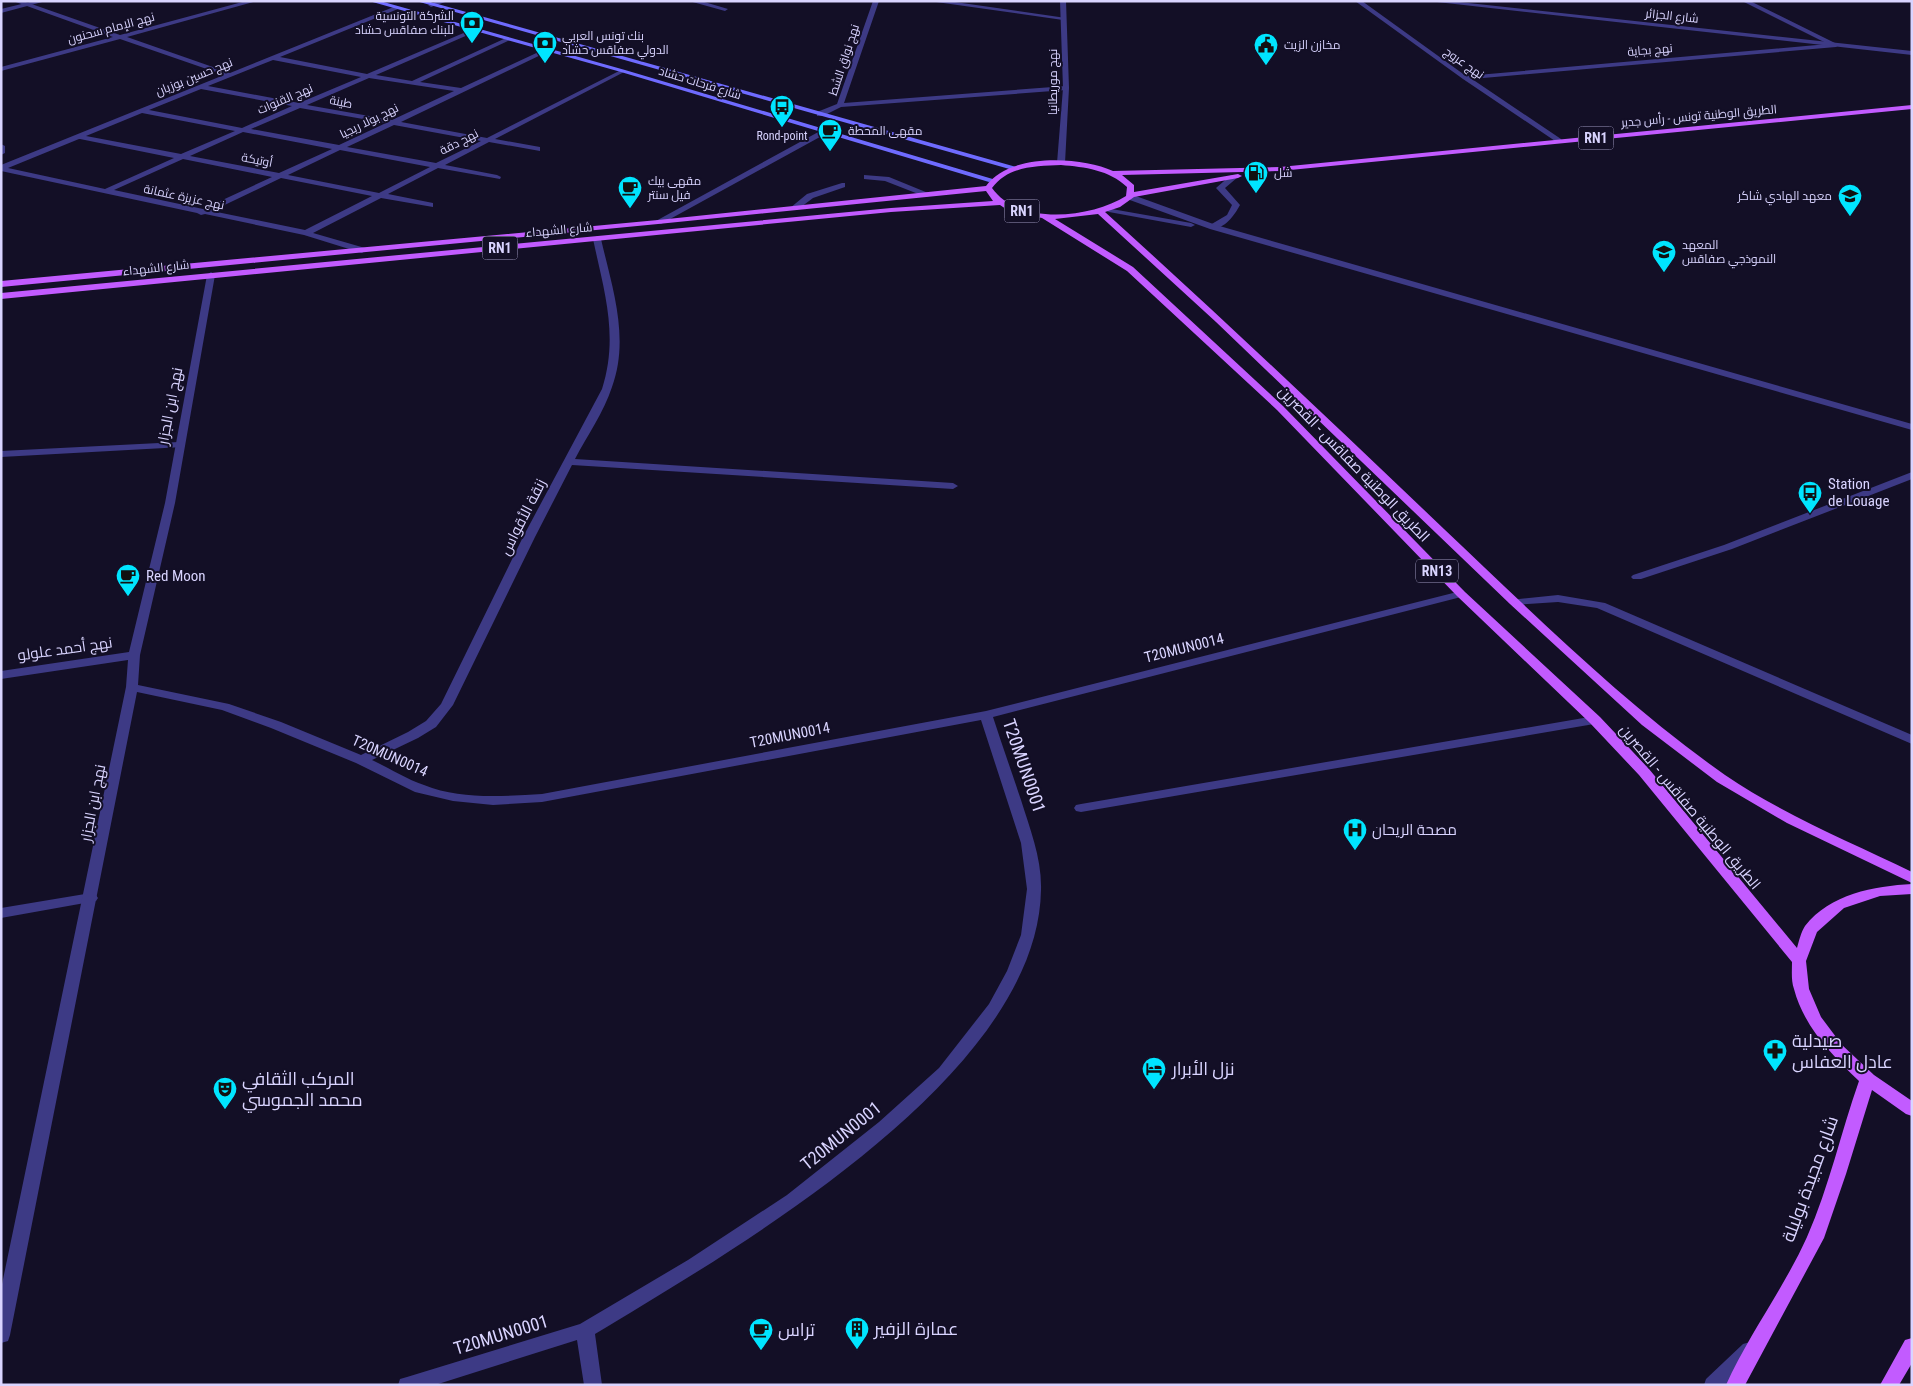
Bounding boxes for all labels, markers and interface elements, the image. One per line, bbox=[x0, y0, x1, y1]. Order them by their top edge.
street label: شارع الجزائر bbox=[1644, 6, 1699, 27]
place label: الشركة التونسية للبنك صفاقس حشاد bbox=[355, 9, 454, 37]
street label: نهج الإمام سحنون bbox=[66, 10, 156, 47]
bank icon: الشركة التونسية للبنك صفاقس حشاد bbox=[459, 10, 485, 44]
street label: نهج نواق الشط bbox=[826, 22, 863, 98]
place label: بنك تونس العربي الدولي صفاقس حشاد bbox=[562, 29, 669, 60]
bank icon: بنك تونس العربي الدولي صفاقس حشاد bbox=[532, 30, 558, 64]
public building icon: مخازن الزيت bbox=[1253, 32, 1279, 66]
place label: مخازن الزيت bbox=[1284, 38, 1340, 52]
street label: نهج بجاية bbox=[1627, 41, 1673, 60]
street label: نهج عروج bbox=[1441, 44, 1487, 83]
street label: نهج موريطانيا bbox=[1046, 49, 1061, 115]
street label: نهج حسين بوزيان bbox=[153, 55, 235, 100]
street label: شارع فرحات حشاد bbox=[657, 64, 743, 103]
street label: نهج القنوات bbox=[255, 81, 315, 118]
street label: طينة bbox=[328, 93, 354, 111]
bus stop icon: Rond-point bbox=[769, 94, 795, 128]
street label: نهج بولا ريجيا bbox=[337, 101, 401, 142]
street label: الطريق الوطنية تونس - رأس جدير bbox=[1619, 101, 1777, 130]
cafe icon: مقهى المحطة bbox=[817, 118, 843, 152]
place label: مقهى المحطة bbox=[848, 124, 922, 138]
street label: نهج دقة bbox=[437, 126, 481, 159]
road number: RN1 bbox=[1578, 126, 1614, 150]
place label: Rond-point bbox=[756, 129, 808, 143]
street label: أوتيكة bbox=[240, 149, 274, 170]
fuel station icon: شل bbox=[1243, 160, 1269, 194]
place label: شل bbox=[1274, 166, 1292, 180]
place label: مقهى بيك فيل سنتر bbox=[647, 174, 701, 202]
cafe icon: مقهى بيك فيل سنتر bbox=[617, 175, 643, 209]
street label: نهج عزيزة عثمانة bbox=[142, 182, 226, 213]
school or university icon: معهد الهادي شاكر bbox=[1837, 183, 1863, 217]
place label: معهد الهادي شاكر bbox=[1737, 189, 1832, 206]
road number: RN1 bbox=[1004, 200, 1040, 222]
street label: شارع الشهداء bbox=[525, 220, 593, 241]
road number: RN1 bbox=[482, 237, 518, 260]
place label: المعهد النموذجي صفاقس bbox=[1682, 238, 1776, 269]
school or university icon: المعهد النموذجي صفاقس bbox=[1651, 239, 1677, 273]
street label: شارع الشهداء bbox=[122, 258, 190, 279]
street label: نهج ابن الجزار bbox=[153, 366, 188, 448]
street label: الطريق الوطنية صفاقس - القصرين bbox=[1274, 382, 1433, 546]
place label: Station de Louage bbox=[1828, 475, 1889, 510]
street label: زنقة الأقواس bbox=[496, 476, 551, 559]
bus stop icon: Station de Louage bbox=[1797, 480, 1823, 514]
road number: RN13 bbox=[1416, 560, 1458, 582]
cafe icon: Red Moon bbox=[115, 563, 141, 597]
place label: Red Moon bbox=[146, 567, 206, 585]
street label: T20MUN0014 bbox=[1142, 629, 1226, 667]
street label: نهج أحمد علولو bbox=[16, 632, 114, 667]
street label: T20MUN0001 bbox=[999, 716, 1050, 815]
street label: T20MUN0014 bbox=[748, 718, 832, 752]
street label: الطريق الوطنية صفاقس - القصرين bbox=[1615, 721, 1764, 894]
street label: T20MUN0014 bbox=[349, 731, 431, 781]
street label: نهج ابن الجزار bbox=[76, 763, 111, 845]
hospital icon: مصحة الريحان bbox=[1342, 817, 1368, 851]
place label: مصحة الريحان bbox=[1372, 821, 1457, 840]
place label: صيدلية عادل العفاس bbox=[1792, 1030, 1893, 1073]
pharmacy icon: صيدلية عادل العفاس bbox=[1762, 1038, 1788, 1072]
hotel icon: نزل الأبرار bbox=[1141, 1056, 1167, 1090]
place label: نزل الأبرار bbox=[1171, 1058, 1235, 1080]
place label: المركب الثقافي محمد الجموسي bbox=[242, 1068, 363, 1113]
theatre icon: المركب الثقافي محمد الجموسي bbox=[212, 1076, 238, 1110]
street label: T20MUN0001 bbox=[796, 1097, 885, 1174]
street label: شارع مجيدة بوليلة bbox=[1777, 1113, 1844, 1245]
street label: T20MUN0001 bbox=[451, 1310, 551, 1359]
building icon: عمارة الزفير bbox=[844, 1316, 870, 1350]
cafe icon: تراس bbox=[748, 1317, 774, 1351]
place label: عمارة الزفير bbox=[873, 1318, 958, 1340]
place label: تراس bbox=[778, 1319, 815, 1341]

